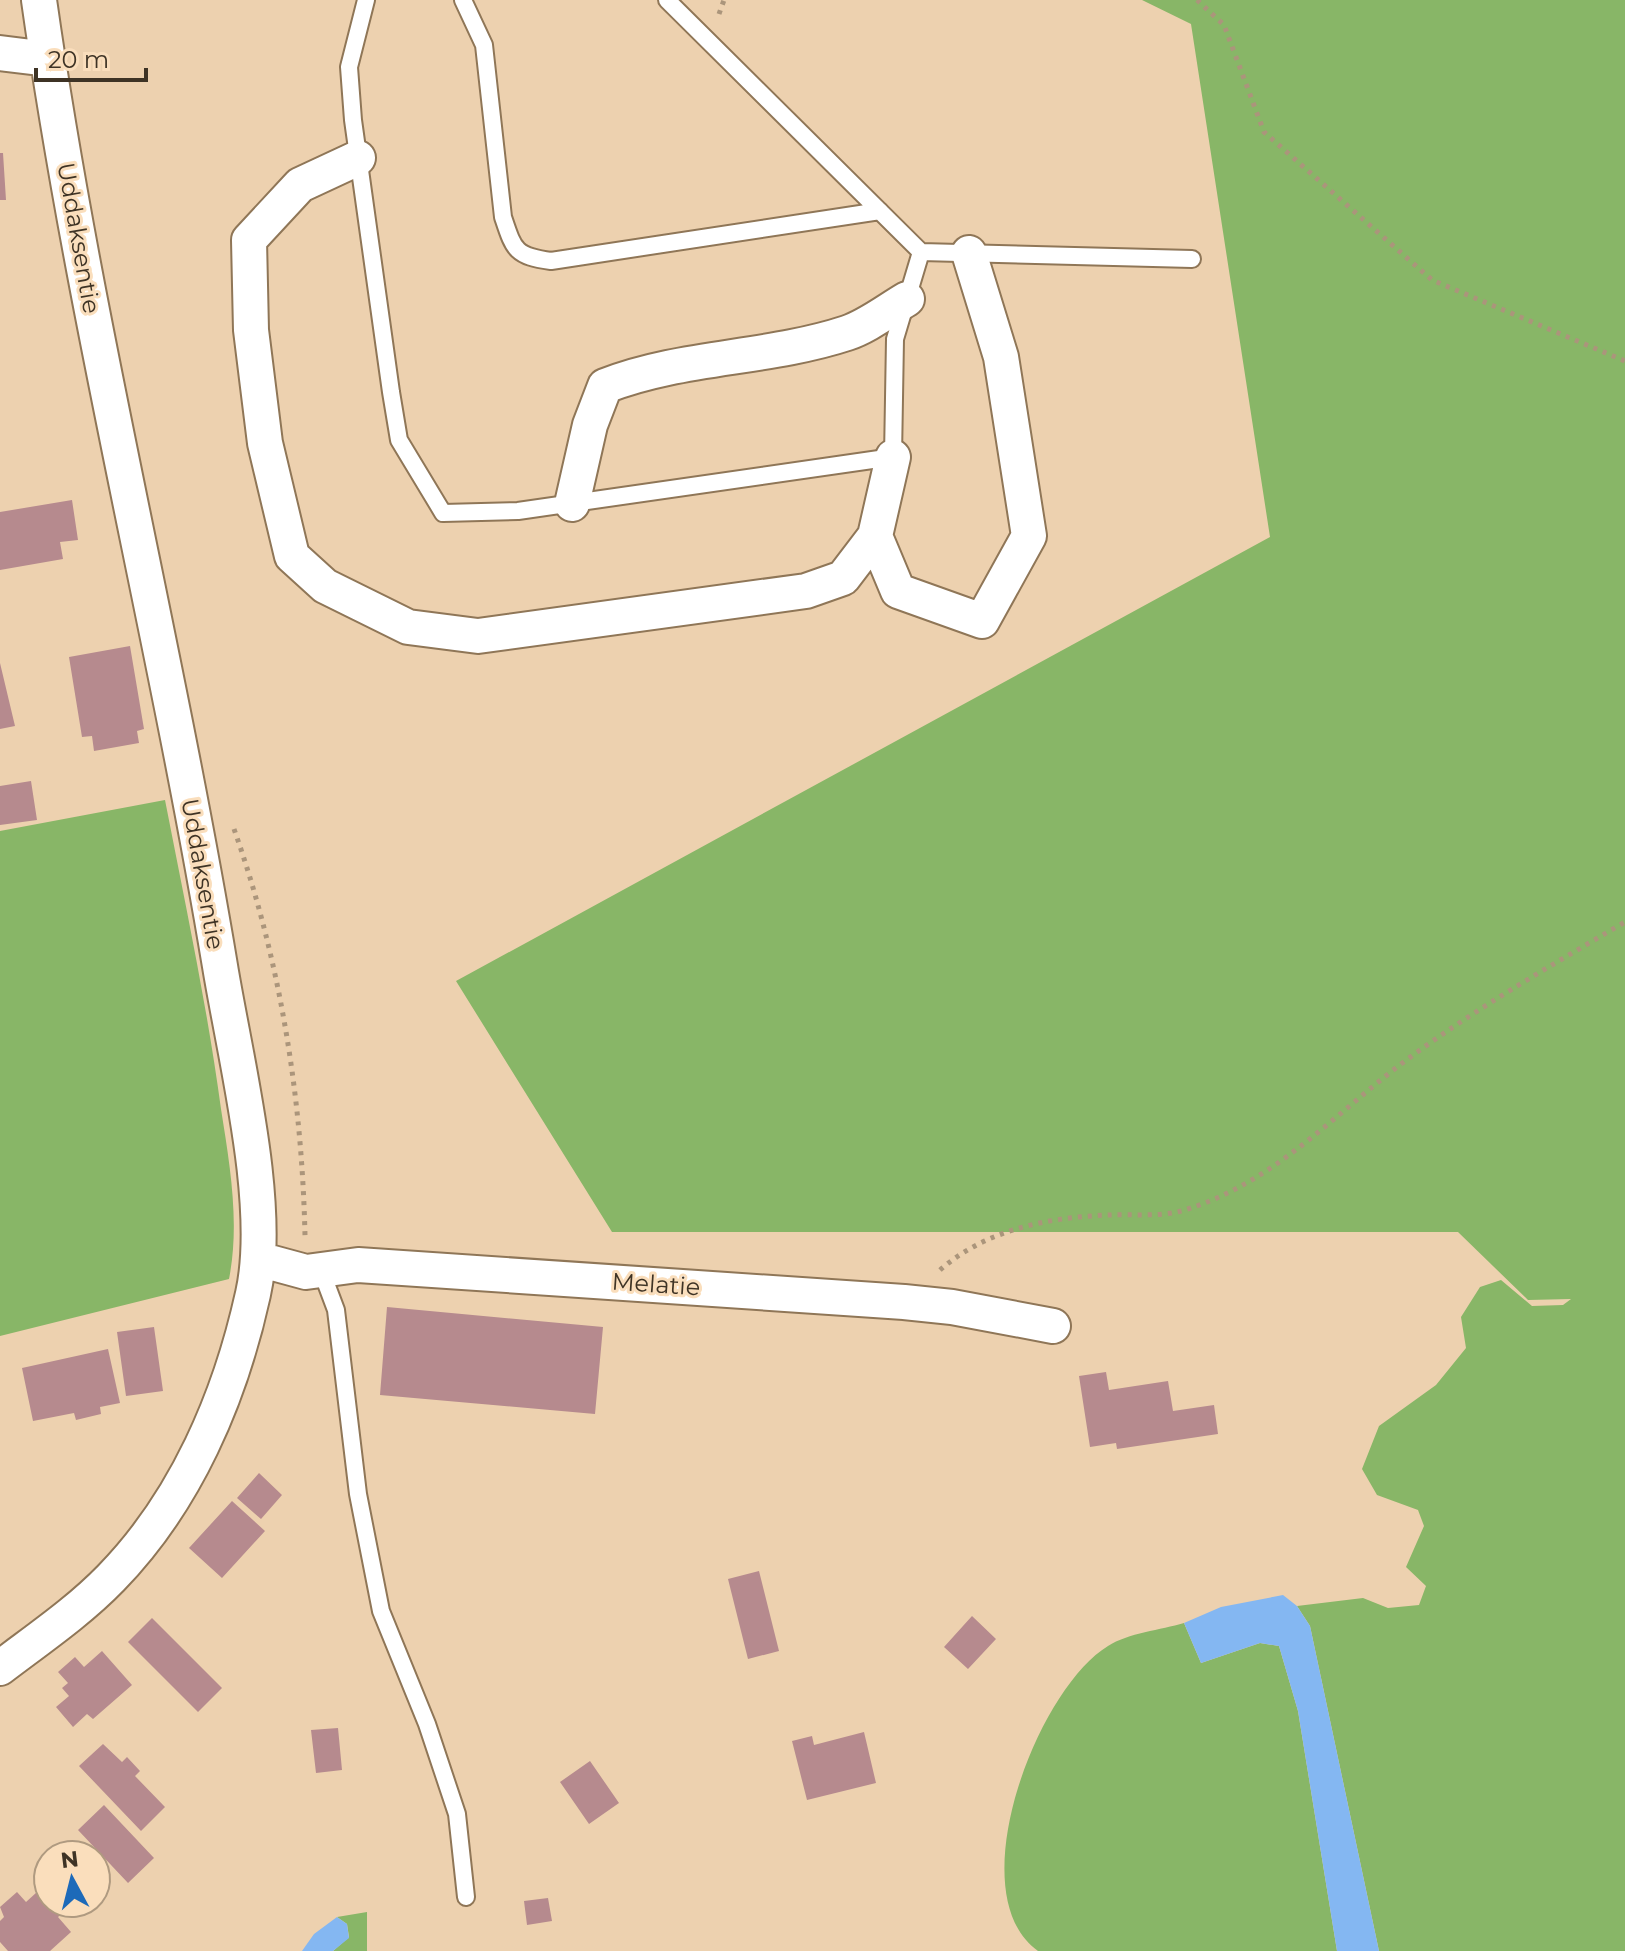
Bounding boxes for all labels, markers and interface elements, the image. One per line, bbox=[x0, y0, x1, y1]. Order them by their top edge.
scale bar bbox=[36, 32, 146, 82]
text: 20 m bbox=[48, 45, 109, 74]
street label: Uddaksentie bbox=[51, 160, 107, 316]
street label: Uddaksentie bbox=[175, 796, 231, 952]
street label: Melatie bbox=[611, 1266, 701, 1302]
north arrow bbox=[32, 1839, 112, 1919]
text: N bbox=[59, 1845, 80, 1874]

